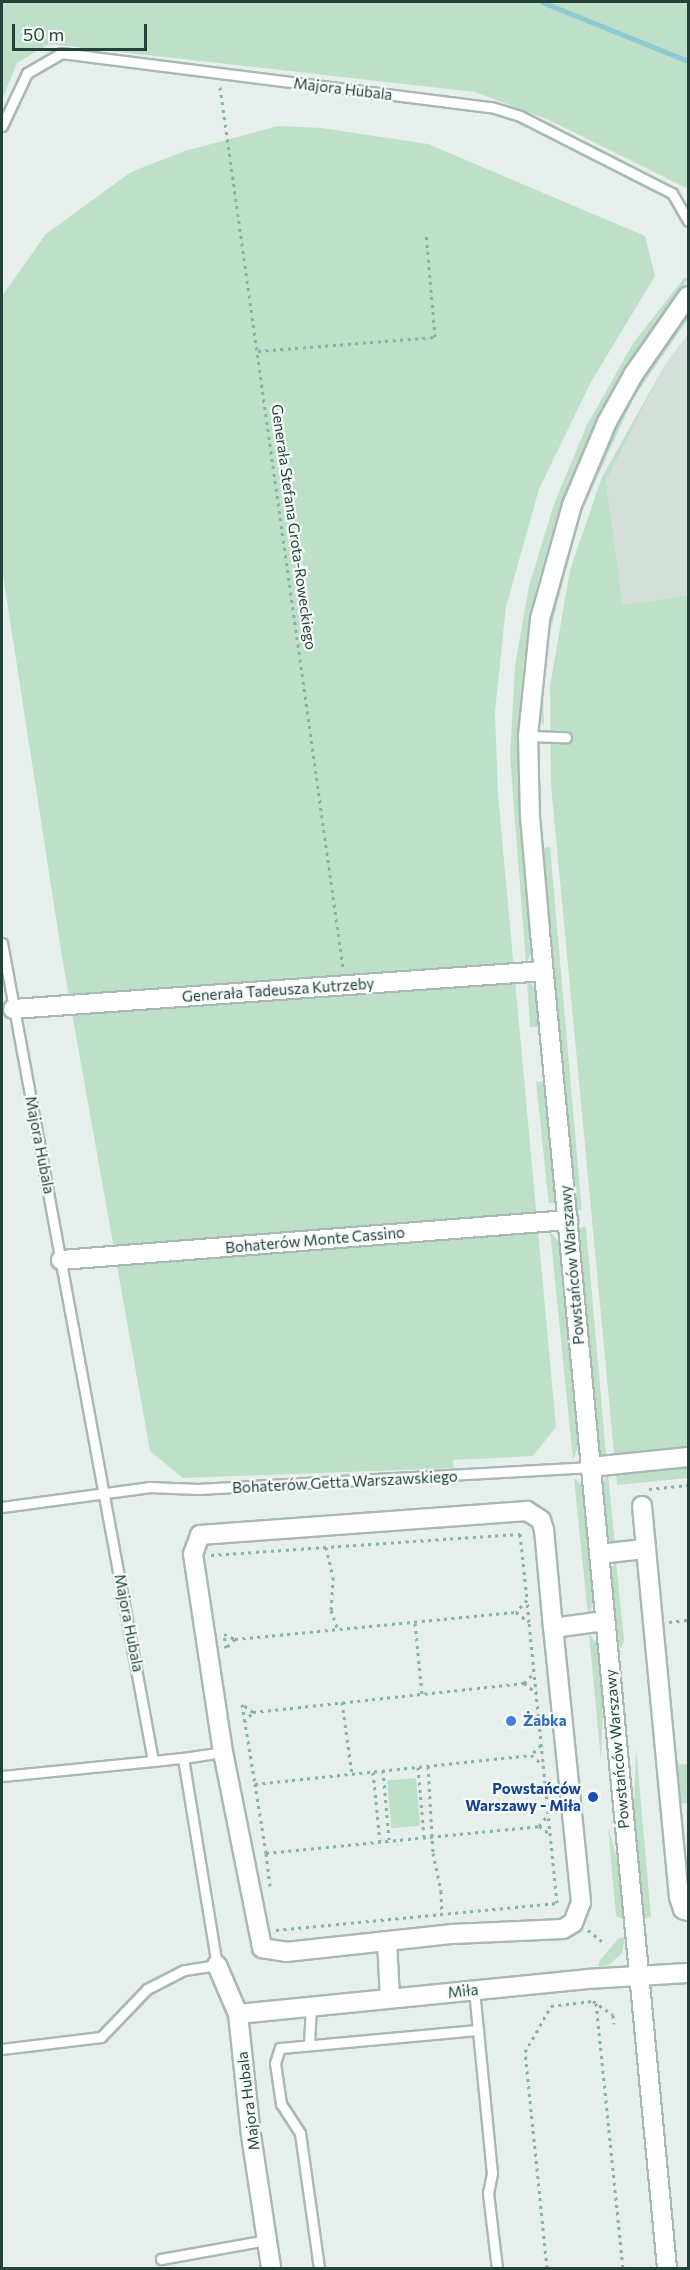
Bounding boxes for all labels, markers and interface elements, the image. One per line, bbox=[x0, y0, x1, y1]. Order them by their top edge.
scale bar bbox=[15, 12, 150, 50]
text: 50 m bbox=[23, 23, 64, 45]
street label: Majora Hubala bbox=[293, 74, 393, 104]
street label: Generała Stefana Grota-Roweckiego bbox=[268, 403, 320, 651]
street label: Generała Tadeusza Kutrzeby bbox=[181, 974, 375, 1006]
street label: Majora Hubala bbox=[22, 1094, 58, 1196]
street label: Powstańców Warszawy bbox=[556, 1185, 588, 1345]
street label: Bohaterów Monte Cassino bbox=[224, 1223, 406, 1257]
street label: Bohaterów Getta Warszawskiego bbox=[232, 1467, 458, 1497]
street label: Majora Hubala bbox=[111, 1572, 147, 1674]
street label: Powstańców Warszawy bbox=[601, 1669, 633, 1829]
place label: Żabka bbox=[523, 1712, 567, 1730]
marker: Żabka bbox=[504, 1714, 518, 1728]
place label: Powstańców Warszawy - Miła bbox=[465, 1779, 581, 1814]
marker: Powstańców Warszawy - Miła bbox=[586, 1790, 600, 1804]
street label: Miła bbox=[447, 1980, 479, 2002]
street label: Majora Hubala bbox=[233, 2051, 263, 2151]

